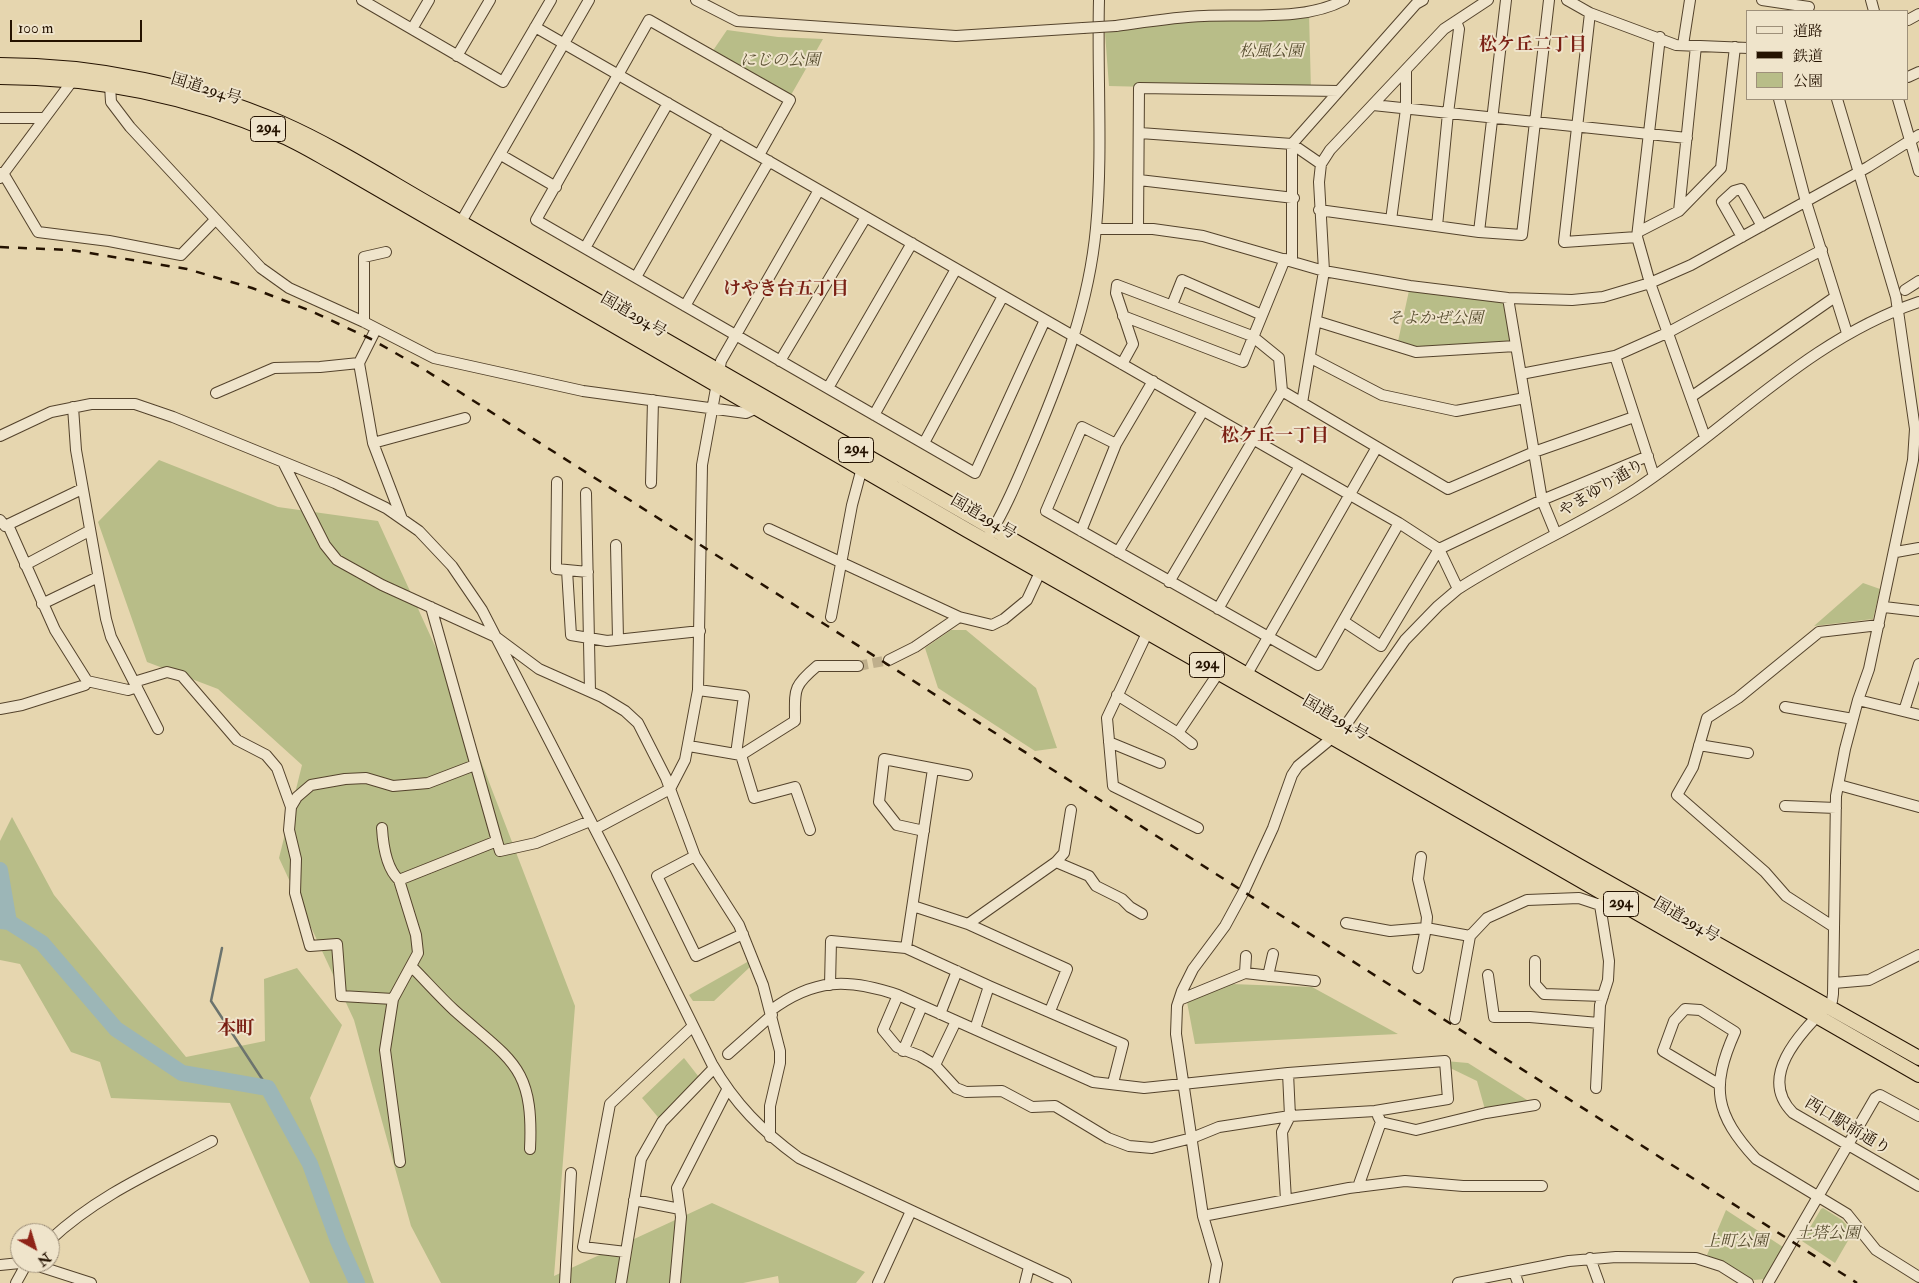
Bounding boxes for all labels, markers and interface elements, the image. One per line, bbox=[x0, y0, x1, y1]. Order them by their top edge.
scale bar bbox=[12, 10, 145, 42]
legend bbox=[1746, 10, 1909, 100]
text: 100 m bbox=[18, 19, 53, 38]
text: 道路 bbox=[1793, 22, 1823, 41]
district label: 松ケ丘二丁目 bbox=[1479, 35, 1587, 57]
park label: 松風公園 bbox=[1239, 43, 1303, 63]
text: 鉄道 bbox=[1793, 47, 1823, 66]
park label: にじの公園 bbox=[740, 52, 820, 72]
street label: 国道294号 bbox=[168, 70, 244, 110]
text: 公園 bbox=[1793, 72, 1823, 91]
road number: 294 bbox=[250, 116, 286, 142]
district label: けやき台五丁目 bbox=[723, 279, 849, 301]
street label: 国道294号 bbox=[597, 289, 669, 343]
park label: そよかぜ公園 bbox=[1387, 310, 1483, 330]
district label: 松ケ丘一丁目 bbox=[1221, 426, 1329, 448]
road number: 294 bbox=[838, 438, 874, 462]
street label: やまゆり通り bbox=[1556, 456, 1648, 522]
street label: 国道294号 bbox=[947, 491, 1019, 545]
road number: 294 bbox=[1190, 652, 1224, 678]
street label: 国道294号 bbox=[1299, 692, 1371, 746]
road number: 294 bbox=[1604, 892, 1638, 916]
street label: 国道294号 bbox=[1650, 894, 1722, 948]
district label: 本町 bbox=[217, 1019, 255, 1041]
street label: 西口駅前通り bbox=[1801, 1094, 1893, 1160]
north arrow bbox=[10, 1223, 60, 1273]
park label: 土塔公園 bbox=[1796, 1225, 1860, 1245]
park label: 上町公園 bbox=[1704, 1233, 1768, 1253]
text: N bbox=[34, 1249, 54, 1270]

